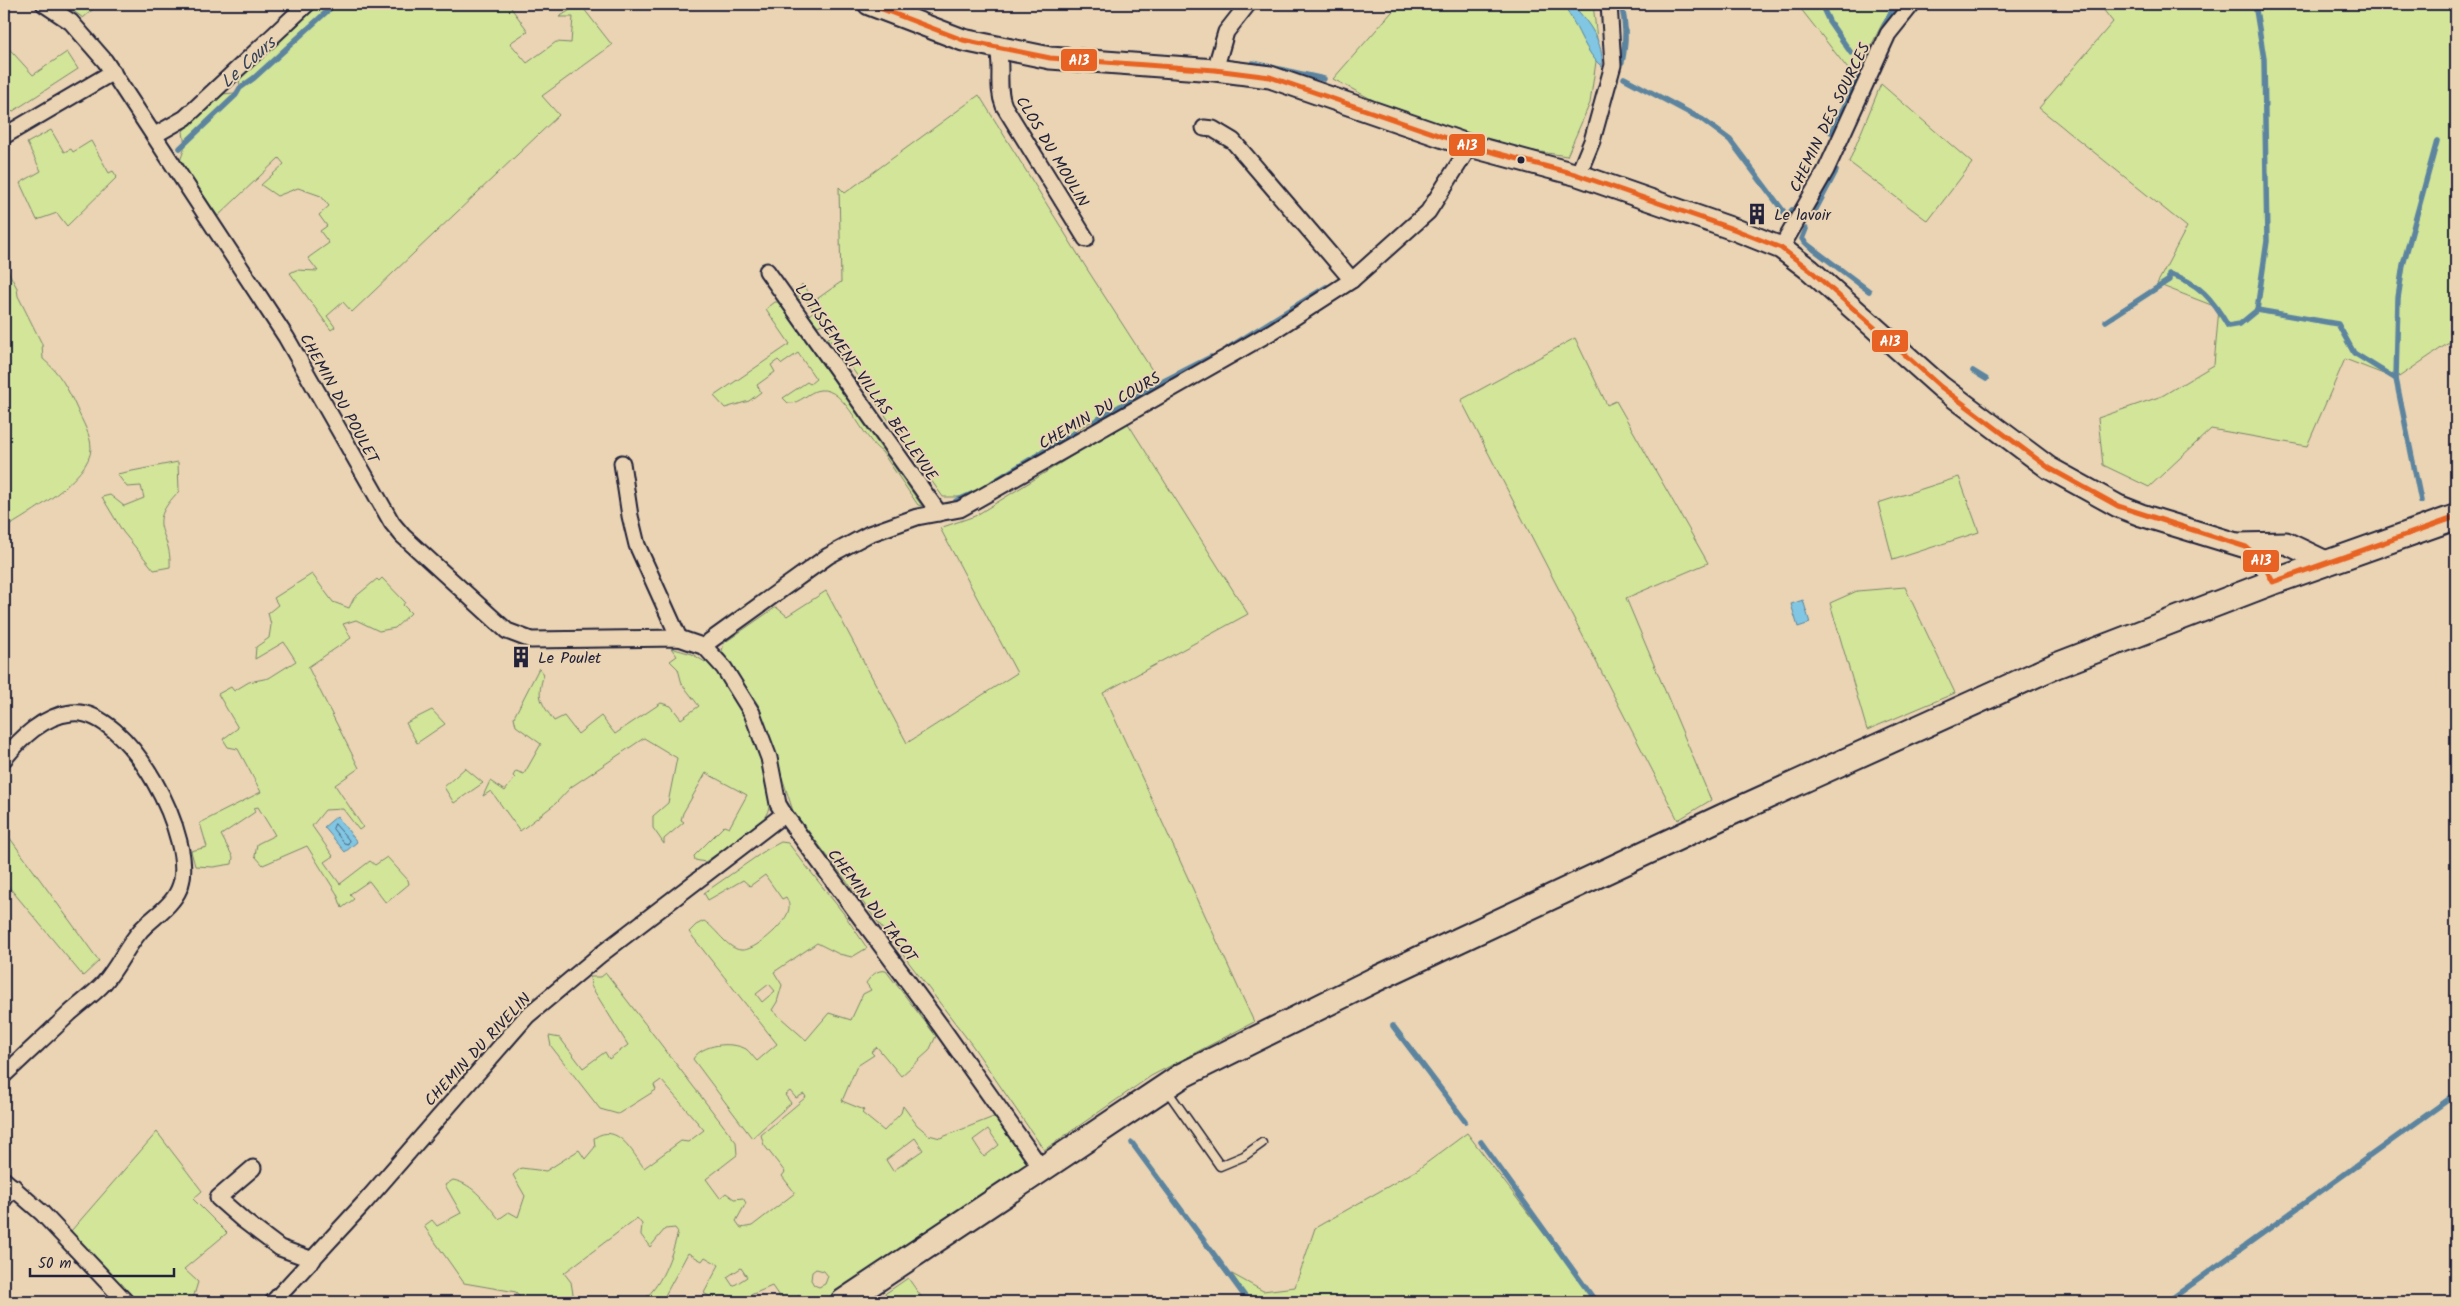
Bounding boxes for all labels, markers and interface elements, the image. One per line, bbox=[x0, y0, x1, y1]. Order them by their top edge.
water label: Le Cours bbox=[215, 29, 285, 96]
street label: CHEMIN DES SOURCES bbox=[1783, 38, 1878, 197]
line badge: A13 bbox=[1060, 48, 1098, 72]
text: A13 bbox=[1069, 50, 1090, 72]
street label: CLOS DU MOULIN bbox=[1009, 91, 1095, 212]
line badge: A13 bbox=[1448, 133, 1486, 157]
text: A13 bbox=[1457, 135, 1478, 157]
unlabelled marker bbox=[1516, 155, 1526, 165]
building icon: Le lavoir bbox=[1744, 201, 1770, 227]
place label: Le lavoir bbox=[1774, 203, 1833, 228]
street label: LOTISSEMENT VILLAS BELLEVUE bbox=[788, 279, 944, 487]
street label: CHEMIN DU POULET bbox=[292, 329, 386, 470]
line badge: A13 bbox=[1871, 329, 1909, 353]
text: A13 bbox=[1880, 331, 1901, 353]
street label: CHEMIN DU COURS bbox=[1034, 366, 1166, 457]
line badge: A13 bbox=[2242, 549, 2280, 573]
text: A13 bbox=[2251, 550, 2272, 572]
building icon: Le Poulet bbox=[508, 644, 534, 670]
place label: Le Poulet bbox=[538, 646, 602, 671]
street label: CHEMIN DU TACOT bbox=[821, 844, 924, 969]
street label: CHEMIN DU RIVELIN bbox=[419, 987, 538, 1112]
scale bar bbox=[30, 1246, 174, 1278]
text: 50 m bbox=[38, 1252, 72, 1276]

